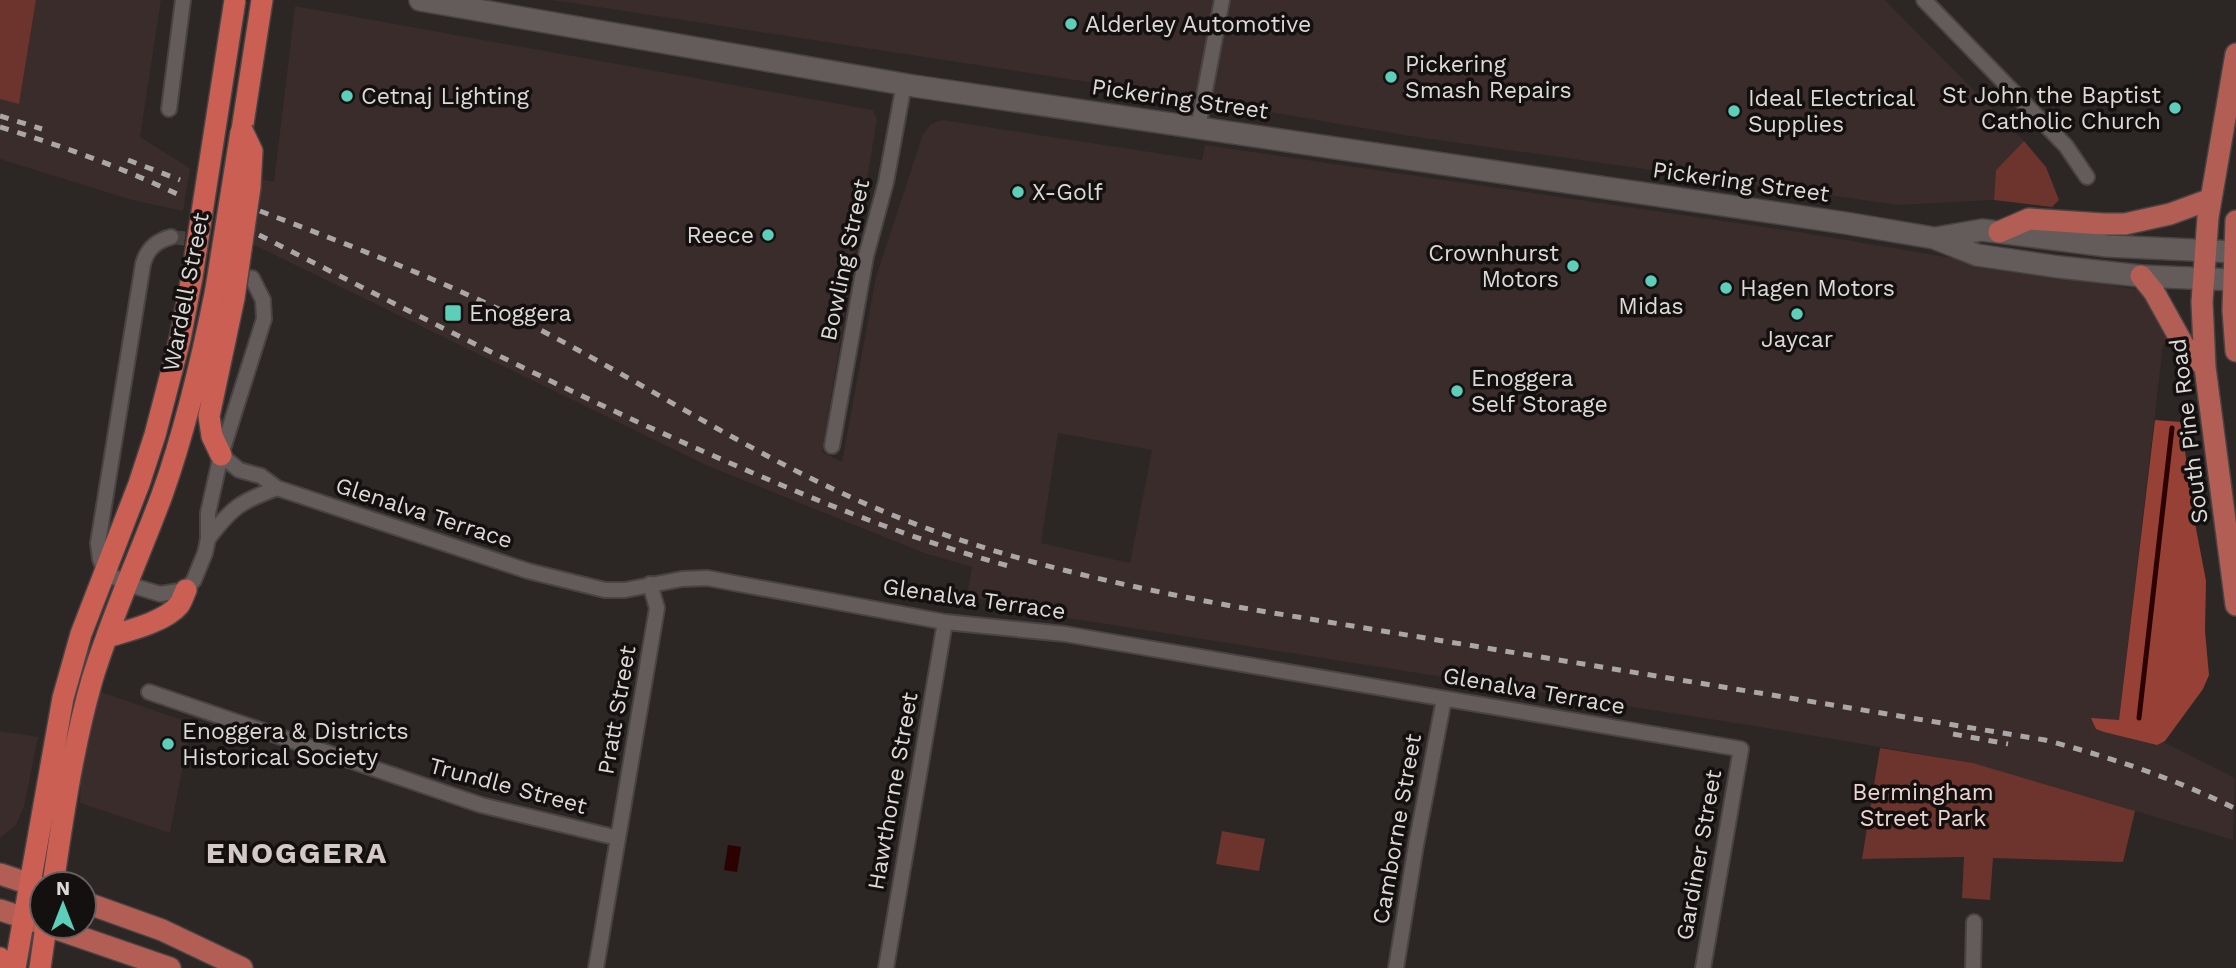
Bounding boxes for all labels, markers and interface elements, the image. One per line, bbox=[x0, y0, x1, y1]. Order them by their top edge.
place label: Alderley Automotive bbox=[1085, 11, 1311, 38]
marker: Alderley Automotive bbox=[1063, 16, 1079, 32]
place label: Pickering Smash Repairs bbox=[1405, 51, 1572, 104]
marker: Pickering Smash Repairs bbox=[1383, 69, 1399, 85]
street label: Pickering Street bbox=[1090, 73, 1270, 125]
place label: St John the Baptist Catholic Church bbox=[1942, 82, 2161, 135]
place label: Cetnaj Lighting bbox=[361, 83, 530, 110]
place label: Ideal Electrical Supplies bbox=[1748, 85, 1915, 138]
marker: Cetnaj Lighting bbox=[339, 88, 355, 104]
marker: St John the Baptist Catholic Church bbox=[2167, 100, 2183, 116]
marker: Ideal Electrical Supplies bbox=[1726, 103, 1742, 119]
street label: Pickering Street bbox=[1651, 156, 1831, 208]
street label: Bowling Street bbox=[815, 176, 875, 343]
place label: X-Golf bbox=[1032, 179, 1103, 206]
marker: X-Golf bbox=[1010, 184, 1026, 200]
street label: Wardell Street bbox=[157, 210, 215, 374]
place label: Reece bbox=[686, 222, 754, 249]
marker: Reece bbox=[760, 227, 776, 243]
place label: Crownhurst Motors bbox=[1428, 240, 1559, 293]
marker: Crownhurst Motors bbox=[1565, 258, 1581, 274]
marker: Midas bbox=[1643, 273, 1659, 289]
place label: Hagen Motors bbox=[1740, 275, 1895, 302]
marker: Hagen Motors bbox=[1718, 280, 1734, 296]
place label: Midas bbox=[1618, 293, 1684, 320]
place label: Enoggera bbox=[469, 300, 572, 327]
marker: Enoggera bbox=[443, 303, 463, 323]
marker: Jaycar bbox=[1789, 306, 1805, 322]
place label: Jaycar bbox=[1761, 326, 1833, 353]
street label: South Pine Road bbox=[2164, 337, 2214, 525]
place label: Enoggera Self Storage bbox=[1471, 365, 1608, 418]
marker: Enoggera Self Storage bbox=[1449, 383, 1465, 399]
street label: Glenalva Terrace bbox=[332, 472, 516, 554]
street label: Glenalva Terrace bbox=[881, 573, 1067, 625]
street label: Pratt Street bbox=[592, 643, 642, 777]
street label: Glenalva Terrace bbox=[1441, 662, 1627, 720]
street label: Hawthorne Street bbox=[862, 690, 924, 892]
place label: Enoggera & Districts Historical Society bbox=[182, 718, 409, 771]
street label: Camborne Street bbox=[1367, 731, 1427, 926]
marker: Enoggera & Districts Historical Society bbox=[160, 736, 176, 752]
street label: Trundle Street bbox=[426, 752, 590, 820]
street label: Gardiner Street bbox=[1671, 767, 1727, 942]
park label: Bermingham Street Park bbox=[1852, 779, 1994, 832]
district label: ENOGGERA bbox=[206, 835, 388, 870]
north arrow bbox=[28, 870, 98, 940]
text: N bbox=[56, 877, 70, 900]

